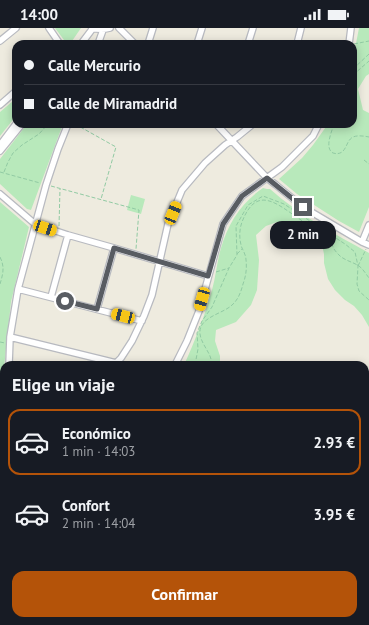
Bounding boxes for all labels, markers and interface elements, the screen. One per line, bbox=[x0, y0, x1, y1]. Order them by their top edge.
text: 14:00 bbox=[20, 5, 58, 24]
text: Calle Mercurio bbox=[48, 56, 141, 75]
text: Calle de Miramadrid bbox=[48, 94, 177, 113]
route end bbox=[294, 198, 312, 216]
car bbox=[163, 200, 183, 226]
car bbox=[32, 219, 58, 237]
callout: 2 min bbox=[270, 221, 336, 249]
text: 2 min bbox=[287, 226, 319, 243]
car bbox=[193, 286, 211, 312]
route start bbox=[56, 292, 74, 310]
car bbox=[110, 307, 136, 325]
text: Elige un viaje bbox=[12, 373, 115, 396]
icon: car bbox=[14, 424, 50, 460]
text: Económico bbox=[62, 424, 131, 443]
text: 2.93 € bbox=[313, 433, 355, 452]
text: 1 min · 14:03 bbox=[62, 443, 135, 460]
icon: car bbox=[14, 496, 50, 532]
text: Confort bbox=[62, 496, 110, 515]
text: 3.95 € bbox=[313, 505, 355, 524]
text: 2 min · 14:04 bbox=[62, 515, 135, 532]
button: Confirmar bbox=[12, 571, 357, 617]

